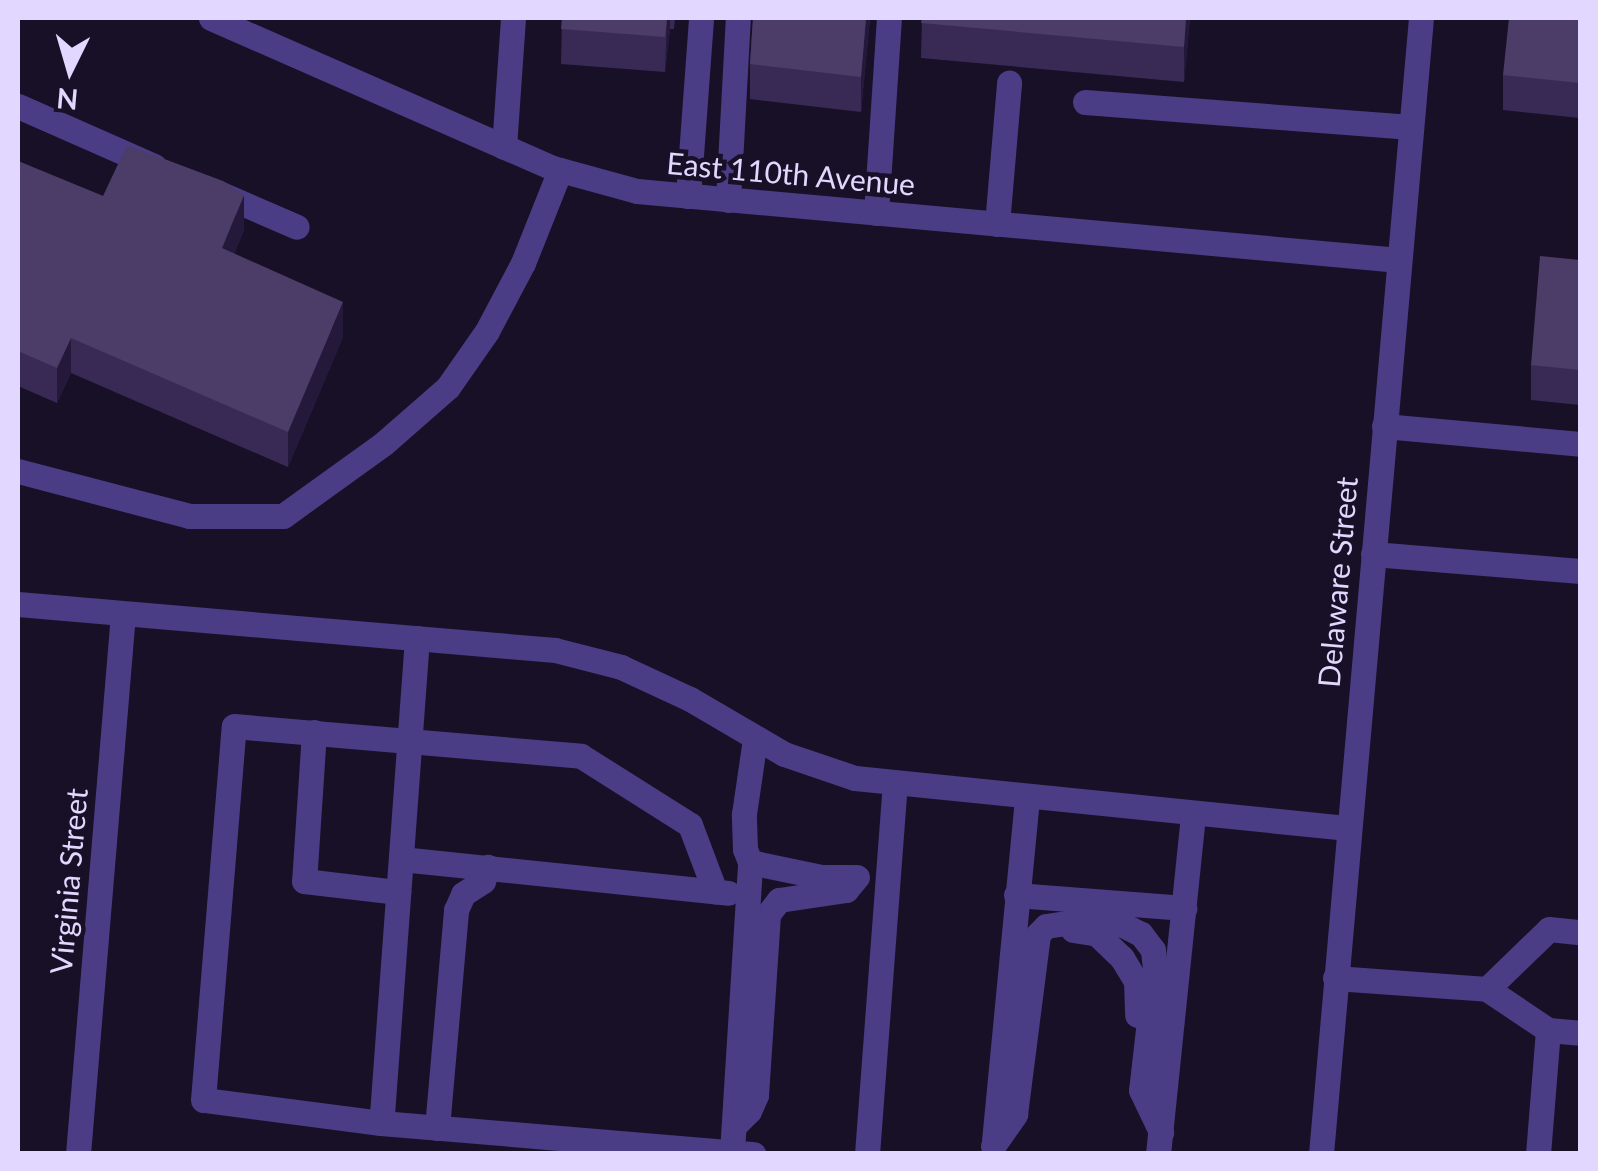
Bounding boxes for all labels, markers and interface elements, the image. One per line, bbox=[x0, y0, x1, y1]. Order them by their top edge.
north arrow bbox=[20, 20, 120, 120]
text: N bbox=[55, 82, 80, 118]
street label: East 110th Avenue bbox=[665, 144, 917, 202]
street label: Delaware Street bbox=[1310, 475, 1364, 689]
street label: Virginia Street bbox=[42, 787, 94, 975]

